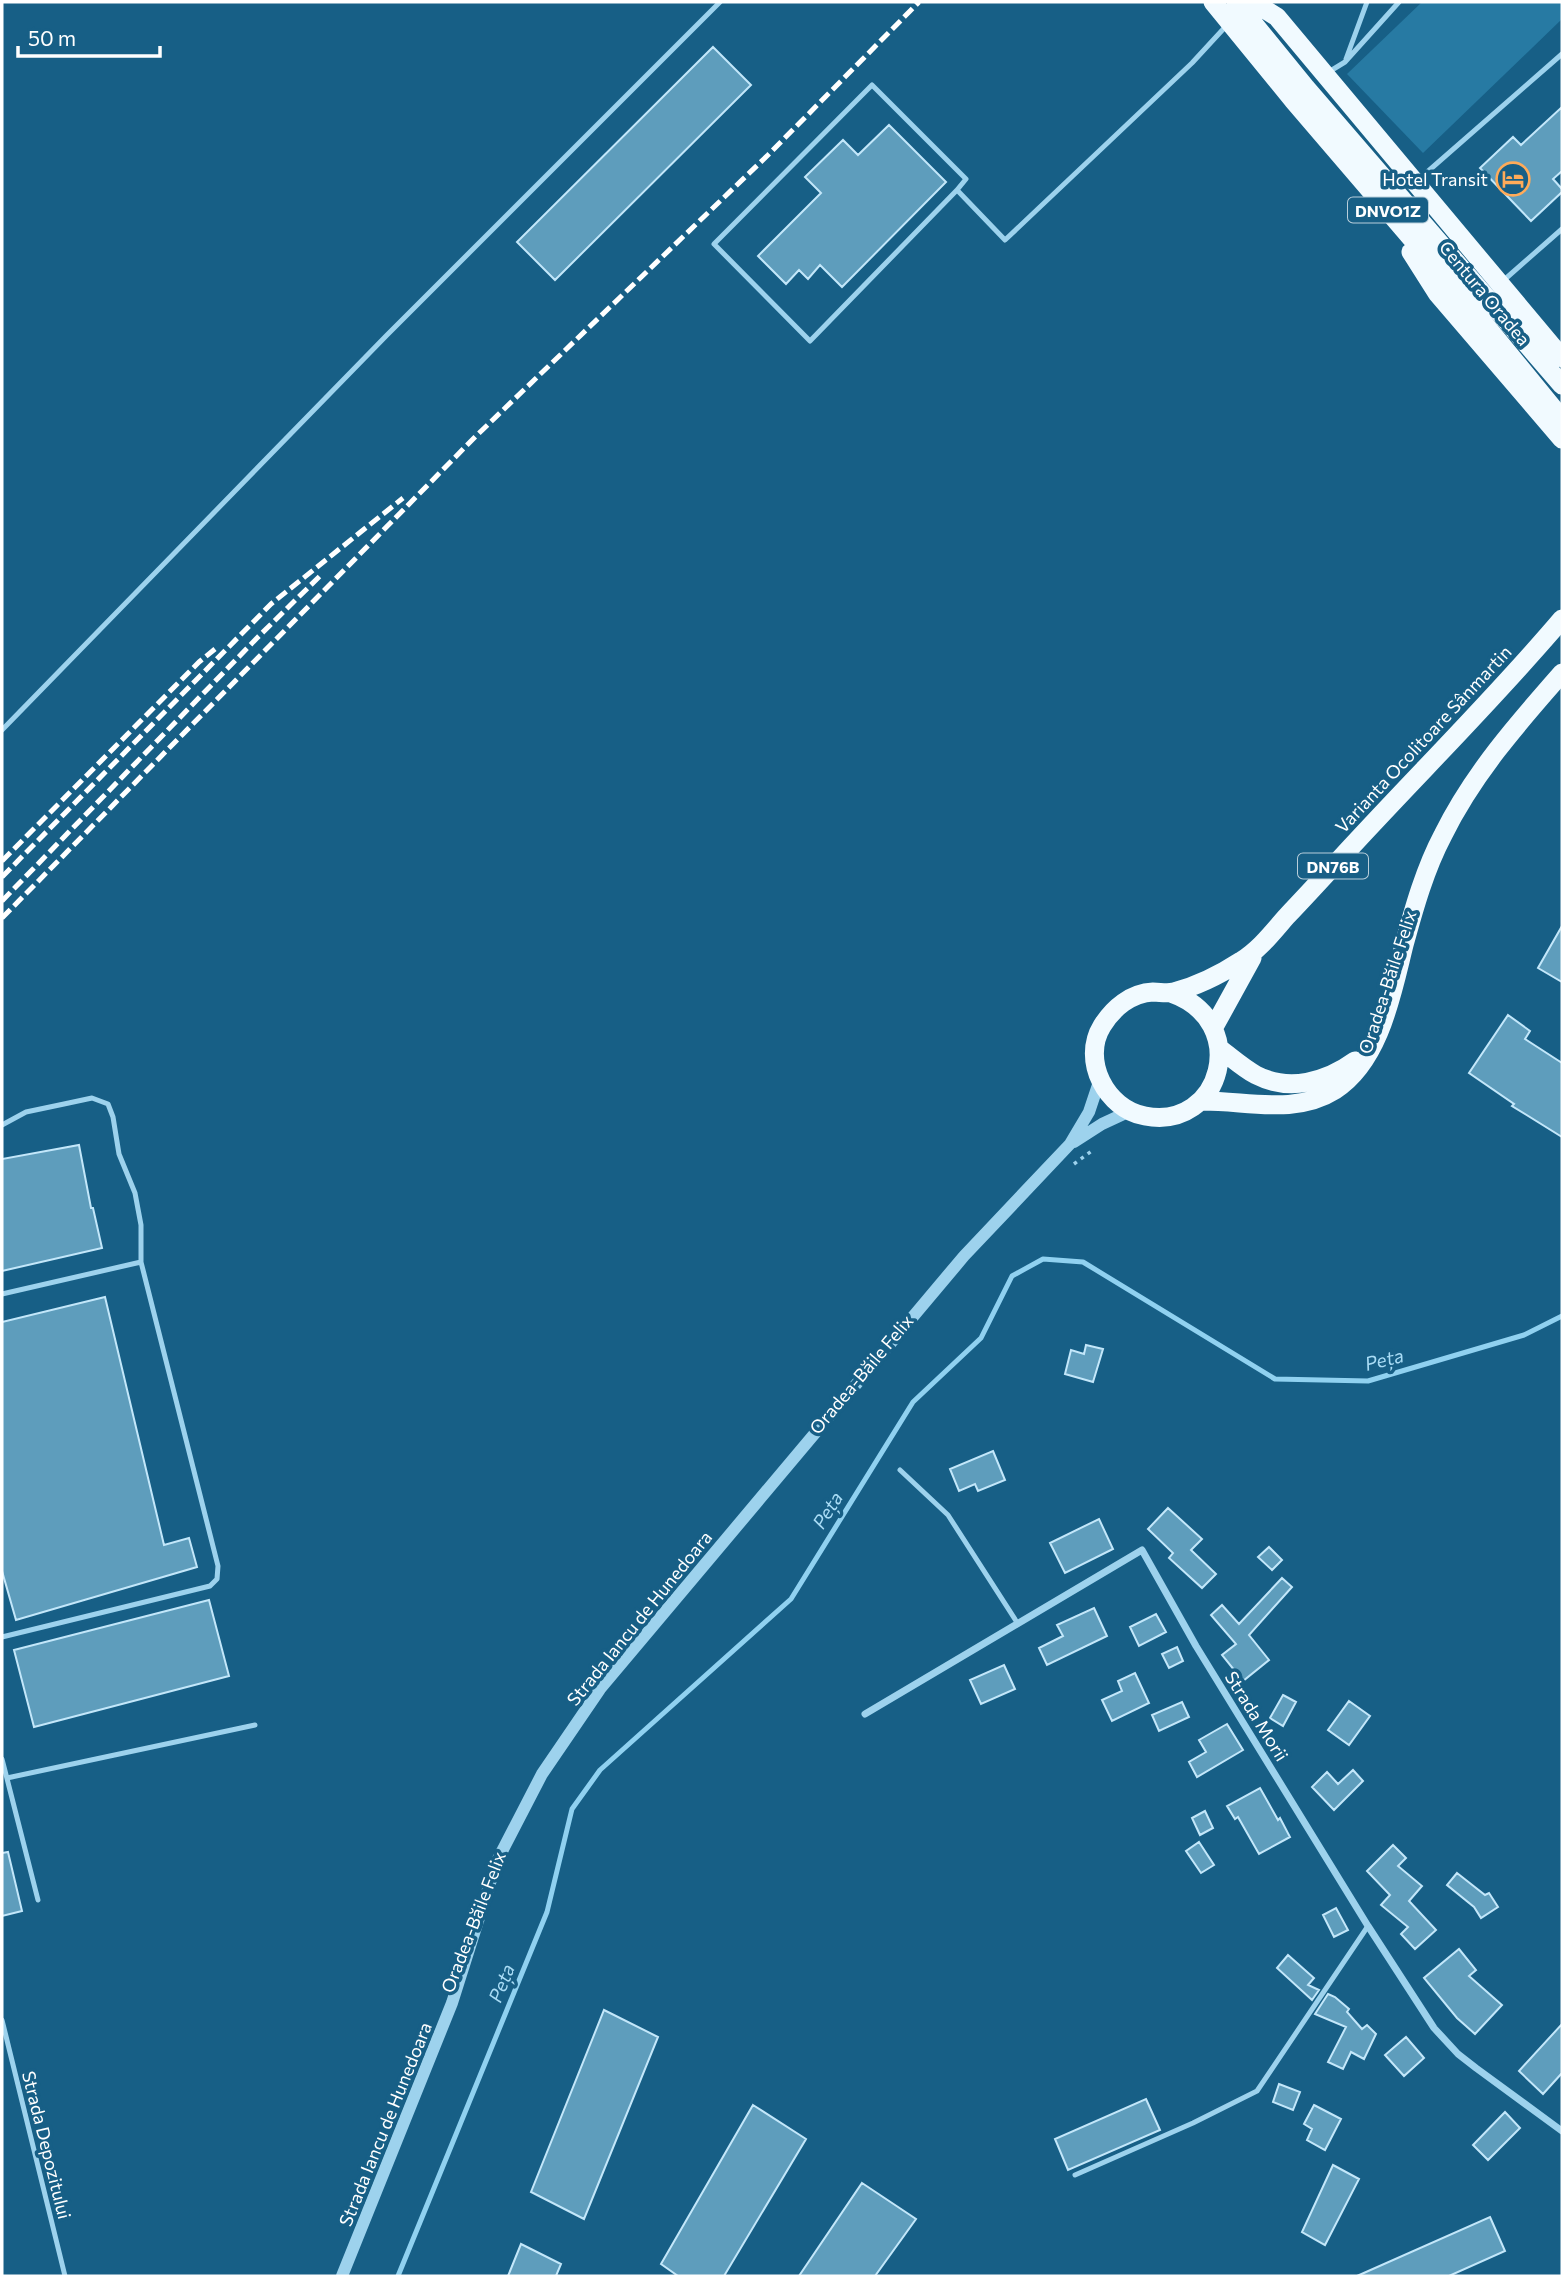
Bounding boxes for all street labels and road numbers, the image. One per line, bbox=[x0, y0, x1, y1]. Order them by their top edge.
road number: DNVO1Z bbox=[1348, 198, 1428, 222]
street label: Centura Oradea bbox=[1435, 236, 1535, 350]
street label: Varianta Ocolitoare Sânmartin bbox=[1330, 641, 1516, 837]
road number: DN76B bbox=[1298, 853, 1368, 878]
street label: Oradea-Băile Felix bbox=[1353, 907, 1421, 1056]
street label: Oradea-Băile Felix bbox=[805, 1309, 918, 1438]
street label: Strada Iancu de Hunedoara bbox=[562, 1526, 716, 1710]
street label: Strada Morii bbox=[1221, 1667, 1293, 1765]
street label: Oradea-Băile Felix bbox=[436, 1848, 510, 1996]
street label: Strada Iancu de Hunedoara bbox=[334, 2019, 436, 2229]
street label: Strada Depozitului bbox=[18, 2069, 76, 2221]

